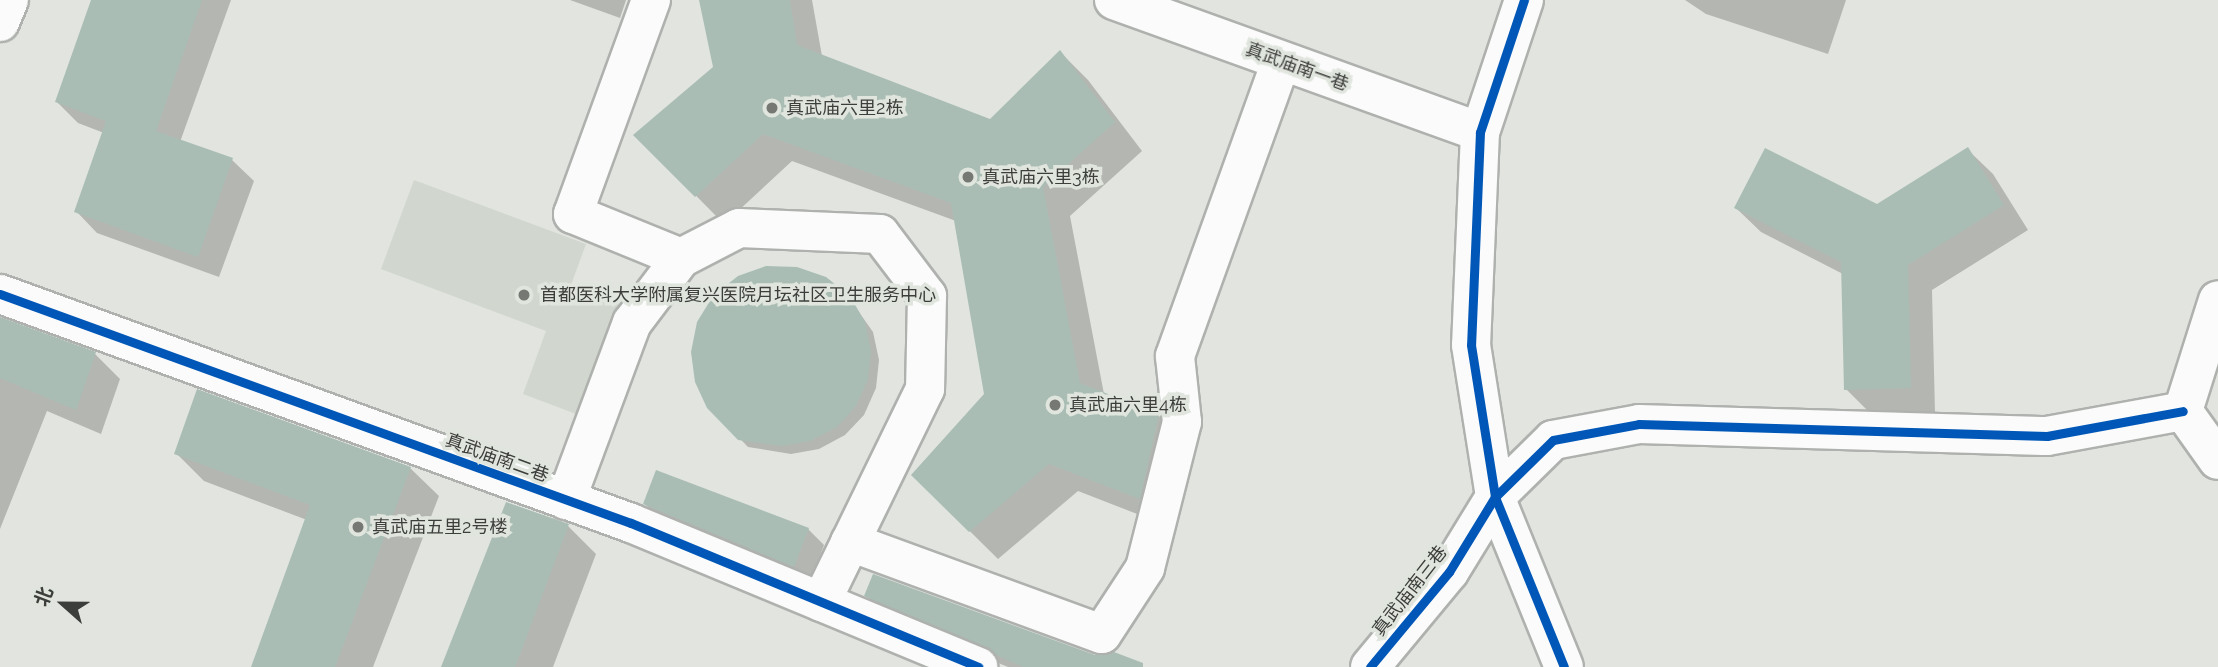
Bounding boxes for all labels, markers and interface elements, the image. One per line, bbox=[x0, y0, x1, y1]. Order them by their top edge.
street label: 真武庙南一巷 bbox=[1243, 38, 1351, 96]
place label: 真武庙六里2栋 bbox=[786, 97, 903, 119]
marker: 真武庙六里2栋 bbox=[764, 100, 780, 116]
place label: 真武庙六里3栋 bbox=[982, 166, 1100, 188]
marker: 真武庙六里3栋 bbox=[960, 169, 976, 185]
place label: 首都医科大学附属复兴医院月坛社区卫生服务中心 bbox=[540, 284, 936, 306]
marker: 首都医科大学附属复兴医院月坛社区卫生服务中心 bbox=[514, 285, 534, 305]
place label: 真武庙六里4栋 bbox=[1069, 394, 1187, 416]
marker: 真武庙六里4栋 bbox=[1047, 397, 1063, 413]
street label: 真武庙南二巷 bbox=[443, 429, 551, 487]
place label: 真武庙五里2号楼 bbox=[372, 516, 507, 538]
marker: 真武庙五里2号楼 bbox=[350, 519, 366, 535]
street label: 真武庙南三巷 bbox=[1368, 542, 1452, 640]
north arrow bbox=[28, 569, 98, 639]
text: 北 bbox=[30, 584, 57, 609]

